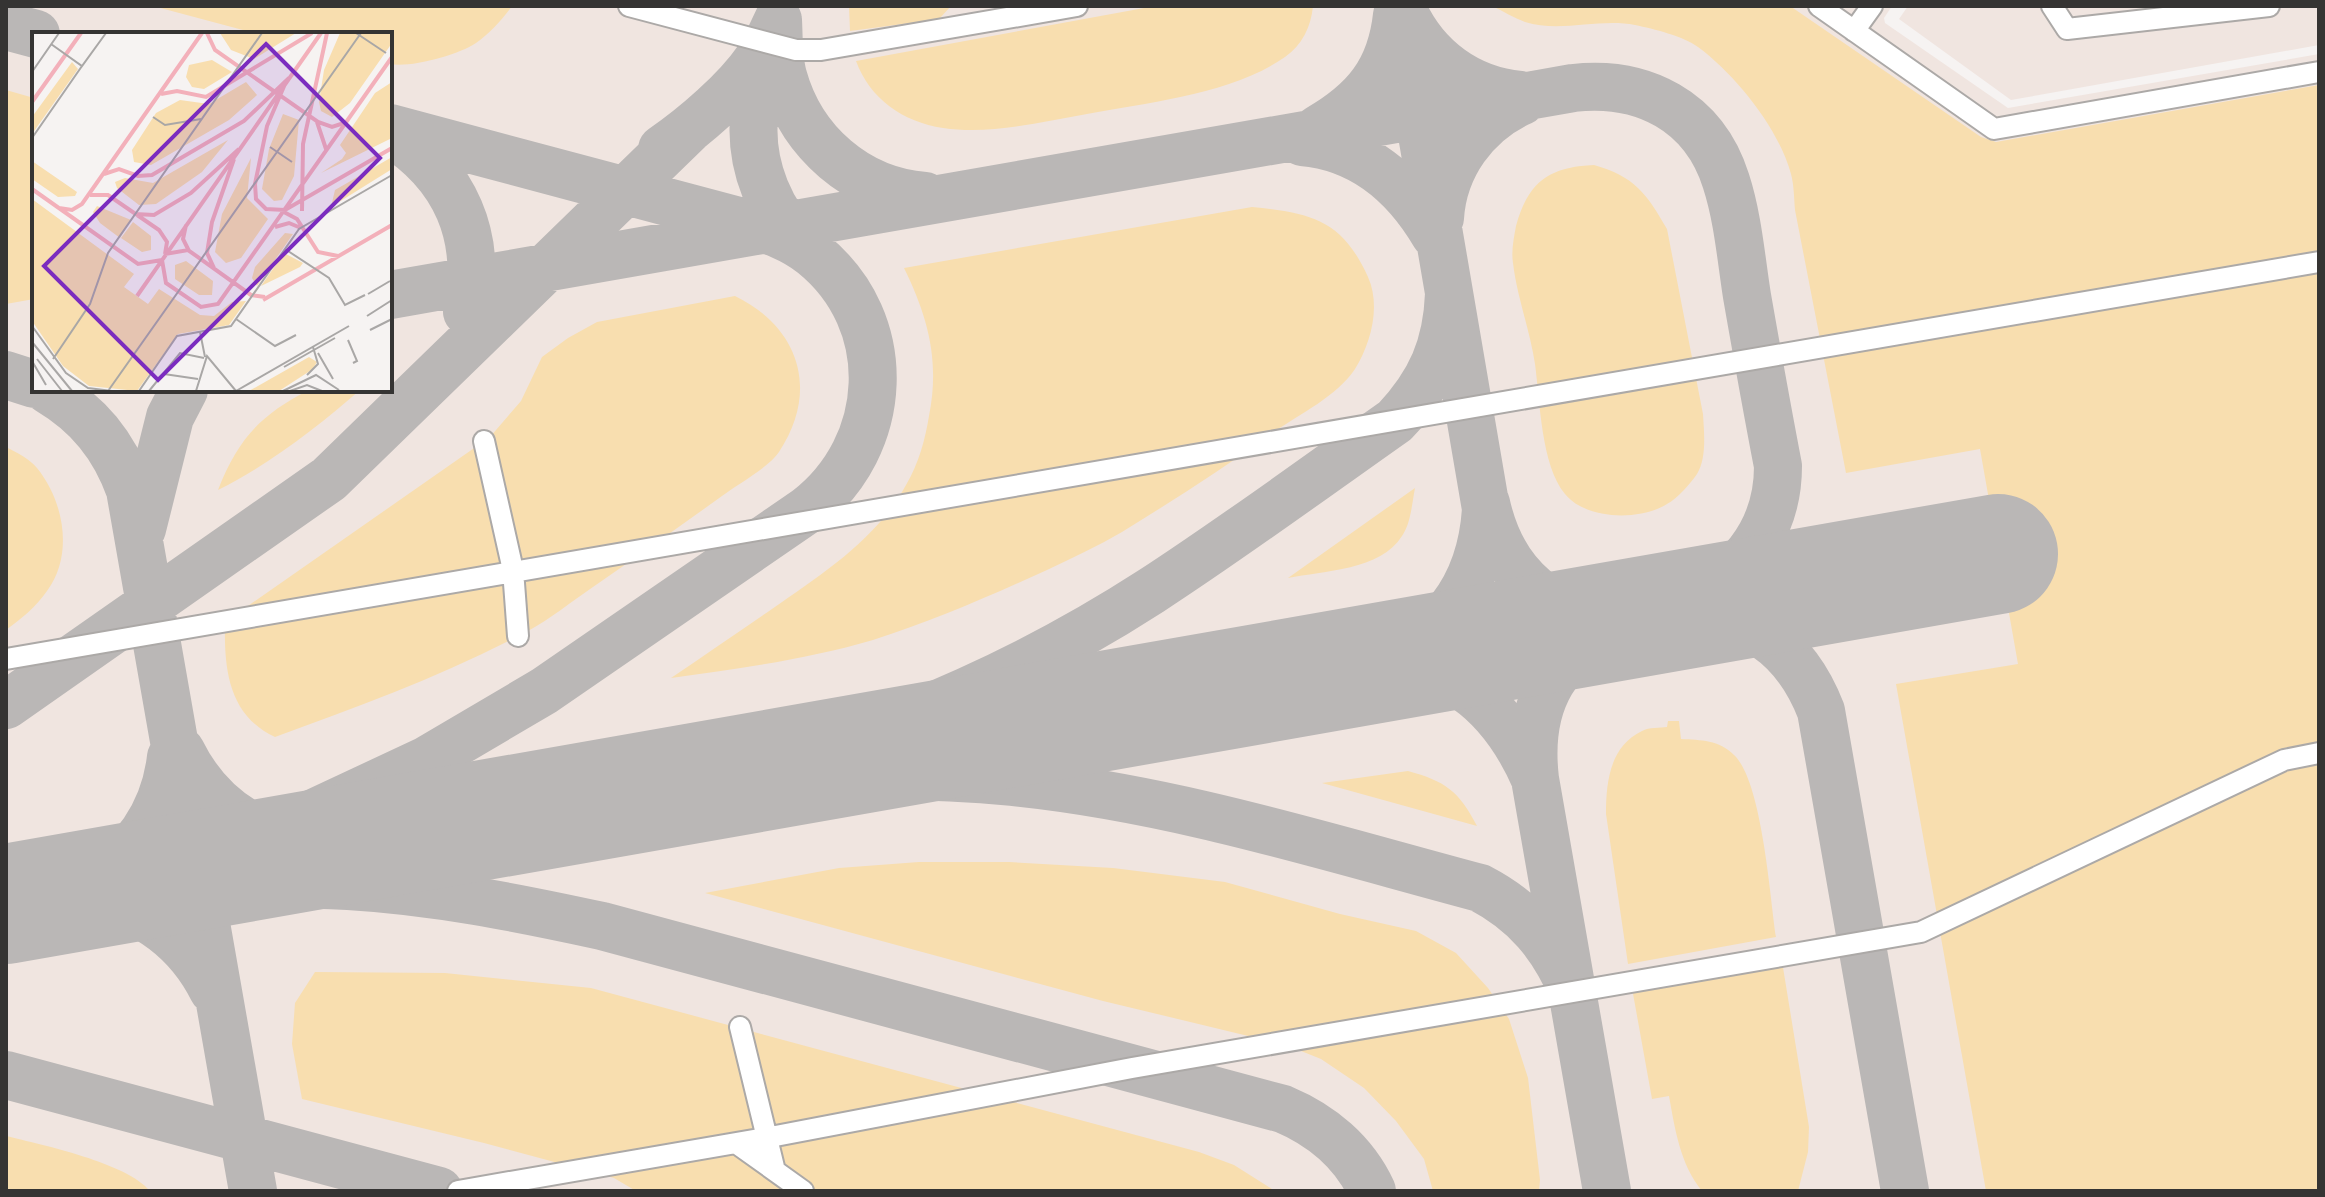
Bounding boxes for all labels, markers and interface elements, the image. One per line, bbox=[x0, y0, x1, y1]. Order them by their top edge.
inset map bbox=[32, 32, 392, 392]

